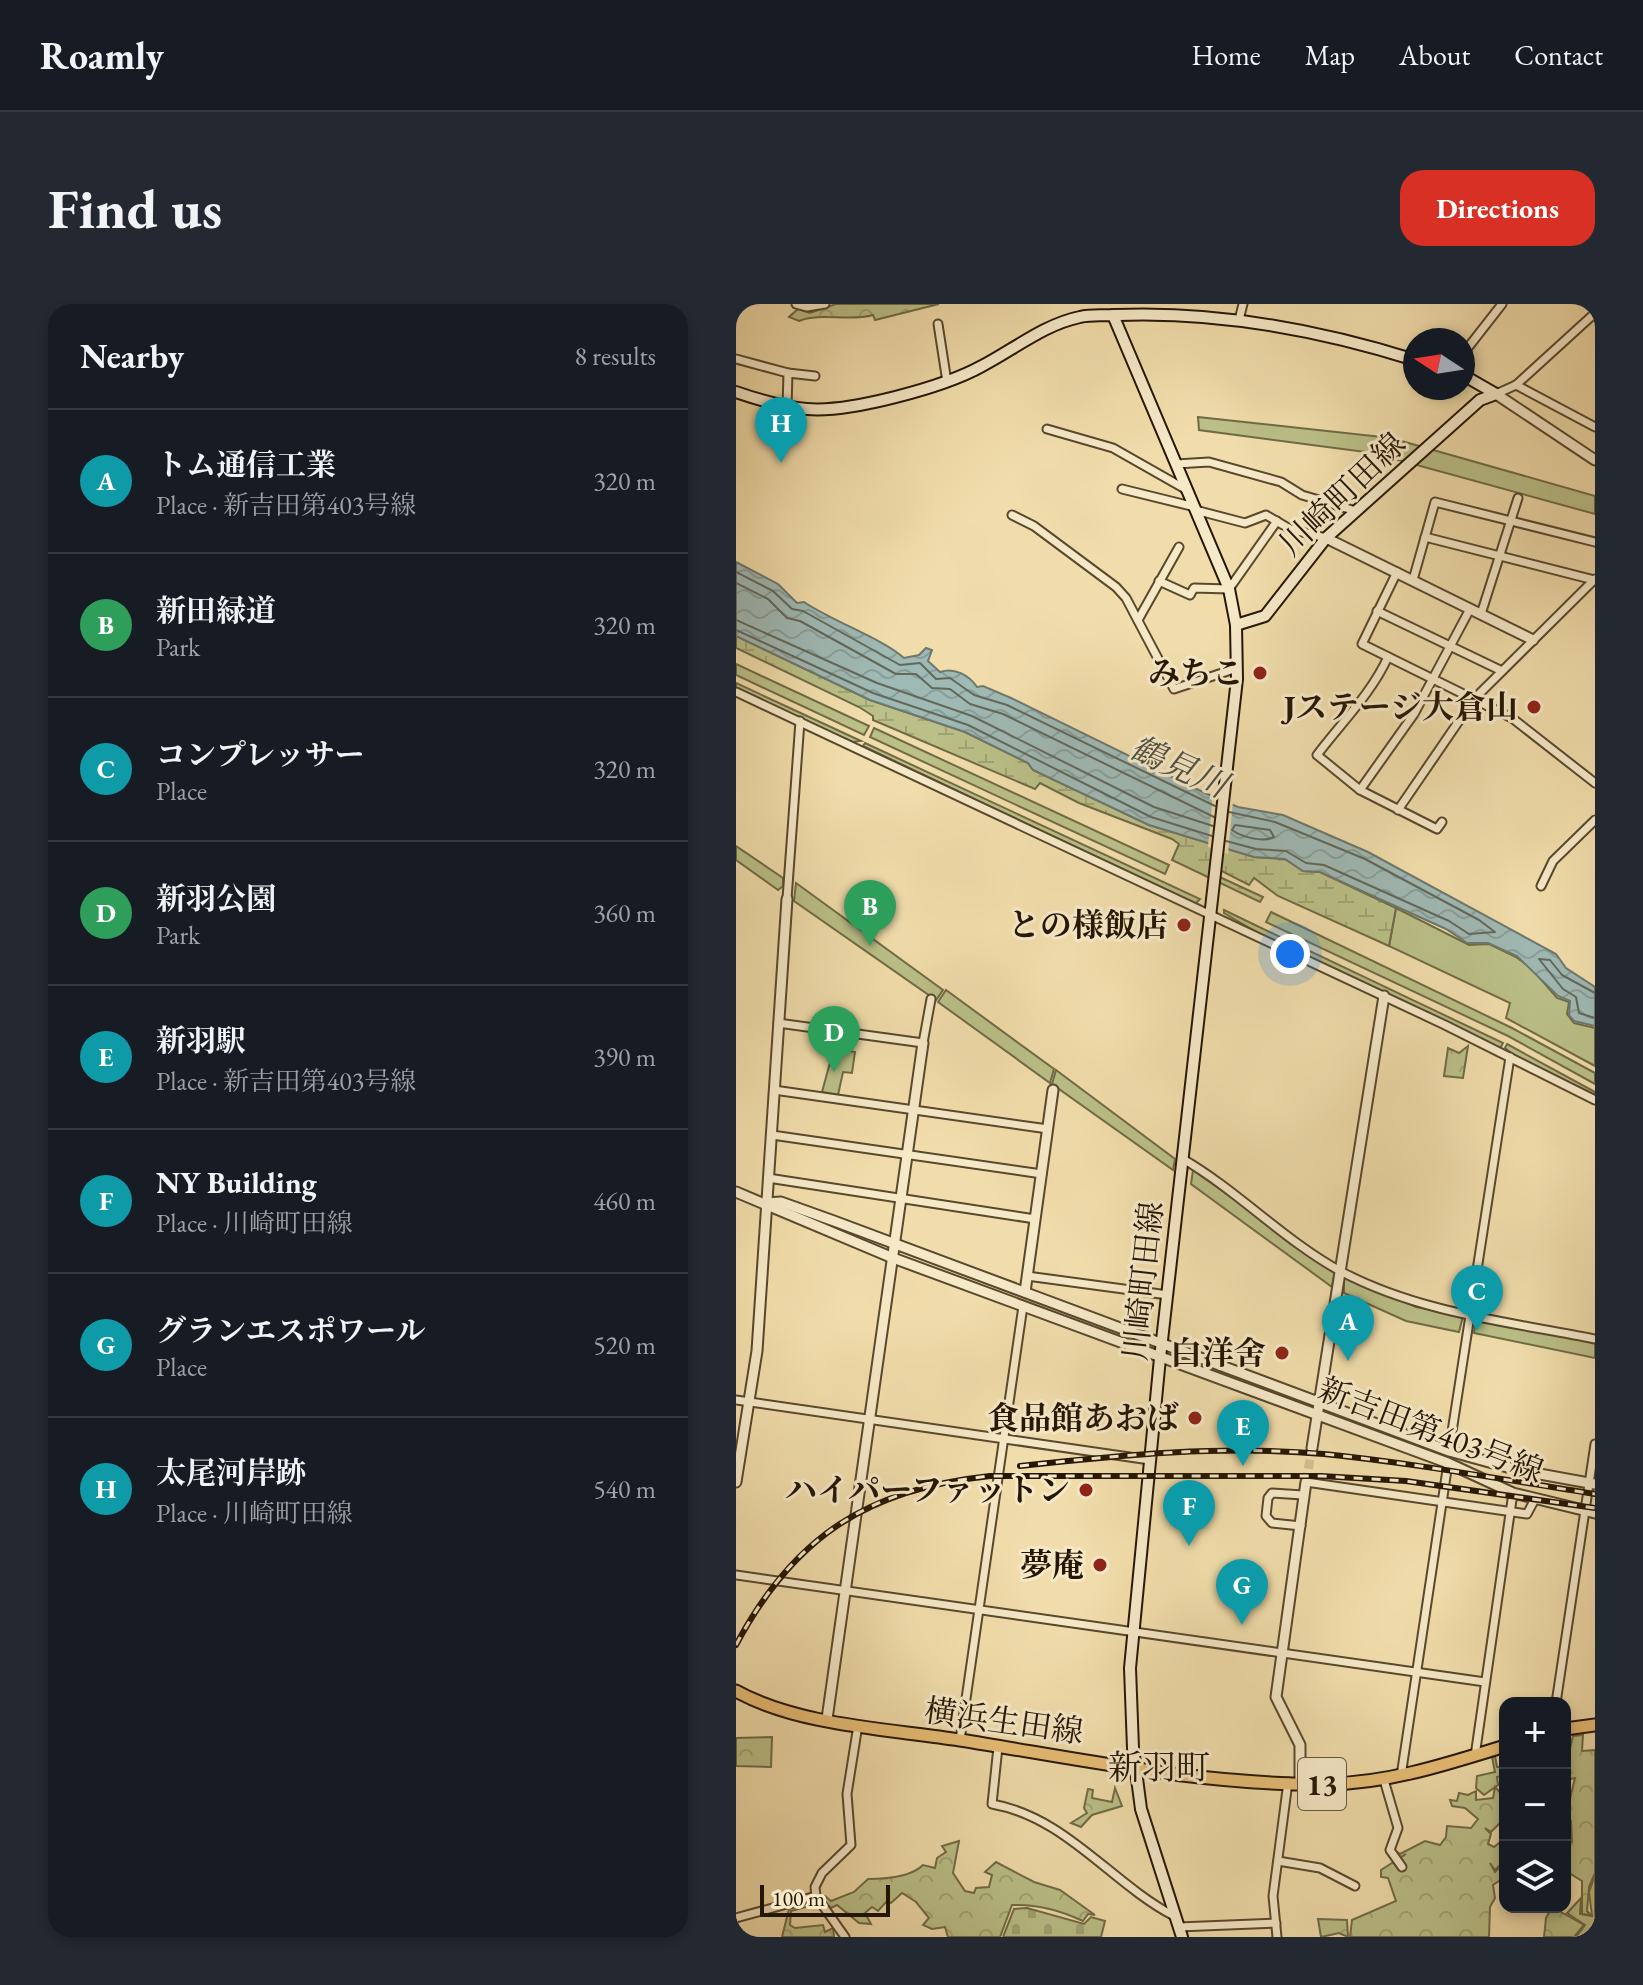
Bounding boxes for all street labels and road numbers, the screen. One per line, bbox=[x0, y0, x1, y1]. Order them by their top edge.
street label: 川崎町田線 bbox=[1270, 423, 1414, 565]
street label: 川崎町田線 bbox=[1114, 1199, 1172, 1363]
street label: 新吉田第403号線 bbox=[1312, 1368, 1550, 1492]
street label: 横浜生田線 bbox=[922, 1689, 1086, 1753]
road number: 13 bbox=[1298, 1758, 1346, 1810]

